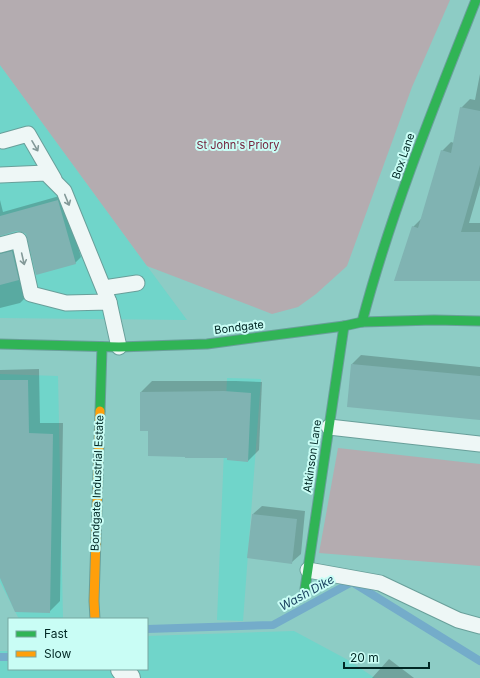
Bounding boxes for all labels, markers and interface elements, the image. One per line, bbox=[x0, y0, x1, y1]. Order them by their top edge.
street label: Box Lane bbox=[389, 131, 417, 181]
park label: St John's Priory bbox=[197, 138, 279, 152]
one-way arrow bbox=[31, 140, 39, 152]
one-way arrow bbox=[64, 193, 72, 205]
one-way arrow bbox=[20, 252, 27, 265]
street label: Bondgate bbox=[213, 317, 265, 337]
street label: Bondgate Industrial Estate bbox=[88, 415, 106, 551]
street label: Atkinson Lane bbox=[300, 419, 324, 493]
water label: Wash Dike bbox=[277, 571, 337, 614]
legend bbox=[8, 618, 148, 670]
text: Fast bbox=[44, 626, 68, 641]
scale bar bbox=[344, 644, 429, 670]
text: Slow bbox=[44, 646, 72, 661]
text: 20 m bbox=[350, 650, 379, 665]

